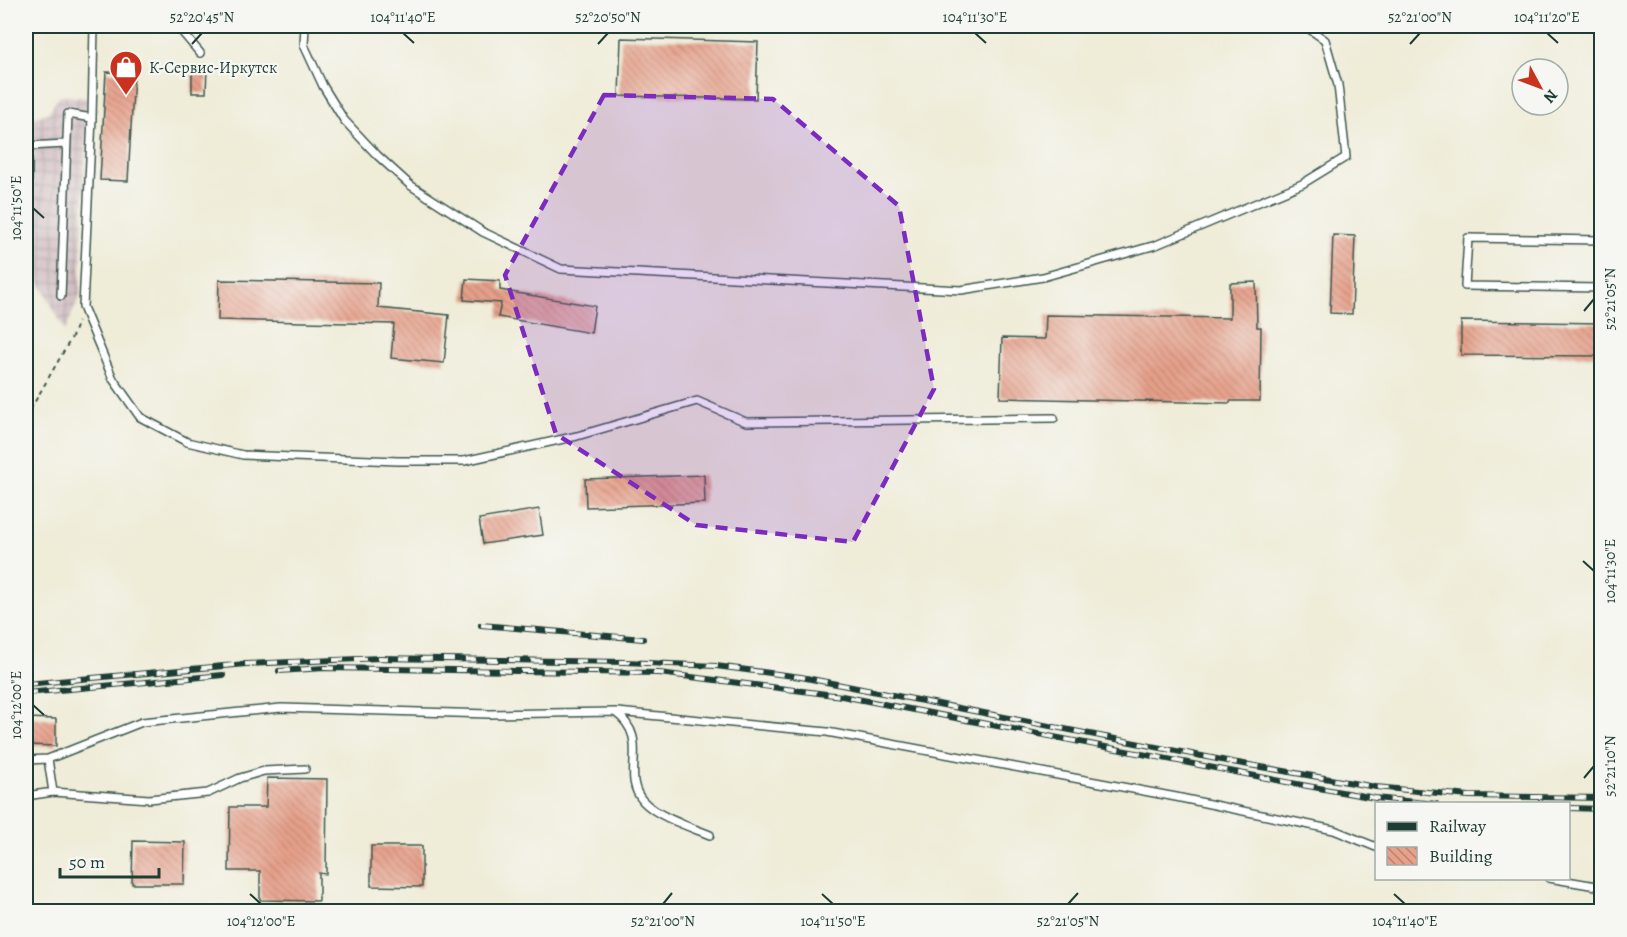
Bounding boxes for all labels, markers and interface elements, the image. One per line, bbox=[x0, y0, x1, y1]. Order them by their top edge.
text: 52°20'45"N bbox=[170, 7, 234, 27]
text: 104°11'40"E bbox=[370, 7, 436, 27]
text: 52°20'50"N bbox=[575, 7, 641, 27]
text: 104°11'30"E bbox=[943, 7, 1007, 27]
text: 52°21'00"N bbox=[1388, 7, 1452, 27]
text: 104°11'20"E bbox=[1514, 7, 1580, 27]
shop icon: К-Сервис-Иркутск bbox=[108, 49, 144, 96]
place label: К-Сервис-Иркутск bbox=[149, 57, 277, 79]
north arrow bbox=[1510, 57, 1570, 117]
text: N bbox=[1538, 85, 1563, 108]
text: 104°11'50"E bbox=[6, 175, 26, 241]
text: 52°21'05"N bbox=[1600, 267, 1620, 330]
text: 104°11'30"E bbox=[1600, 539, 1620, 603]
text: 104°12'00"E bbox=[6, 671, 26, 739]
text: 52°21'10"N bbox=[1600, 735, 1620, 797]
legend bbox=[1375, 802, 1570, 880]
text: Railway bbox=[1429, 814, 1487, 838]
scale bar bbox=[60, 841, 159, 879]
text: Building bbox=[1429, 844, 1493, 868]
text: 50 m bbox=[69, 850, 105, 874]
text: 104°12'00"E bbox=[227, 911, 295, 931]
text: 52°21'00"N bbox=[631, 911, 695, 931]
text: 104°11'50"E bbox=[800, 911, 866, 931]
text: 52°21'05"N bbox=[1037, 911, 1100, 931]
text: 104°11'40"E bbox=[1372, 911, 1438, 931]

